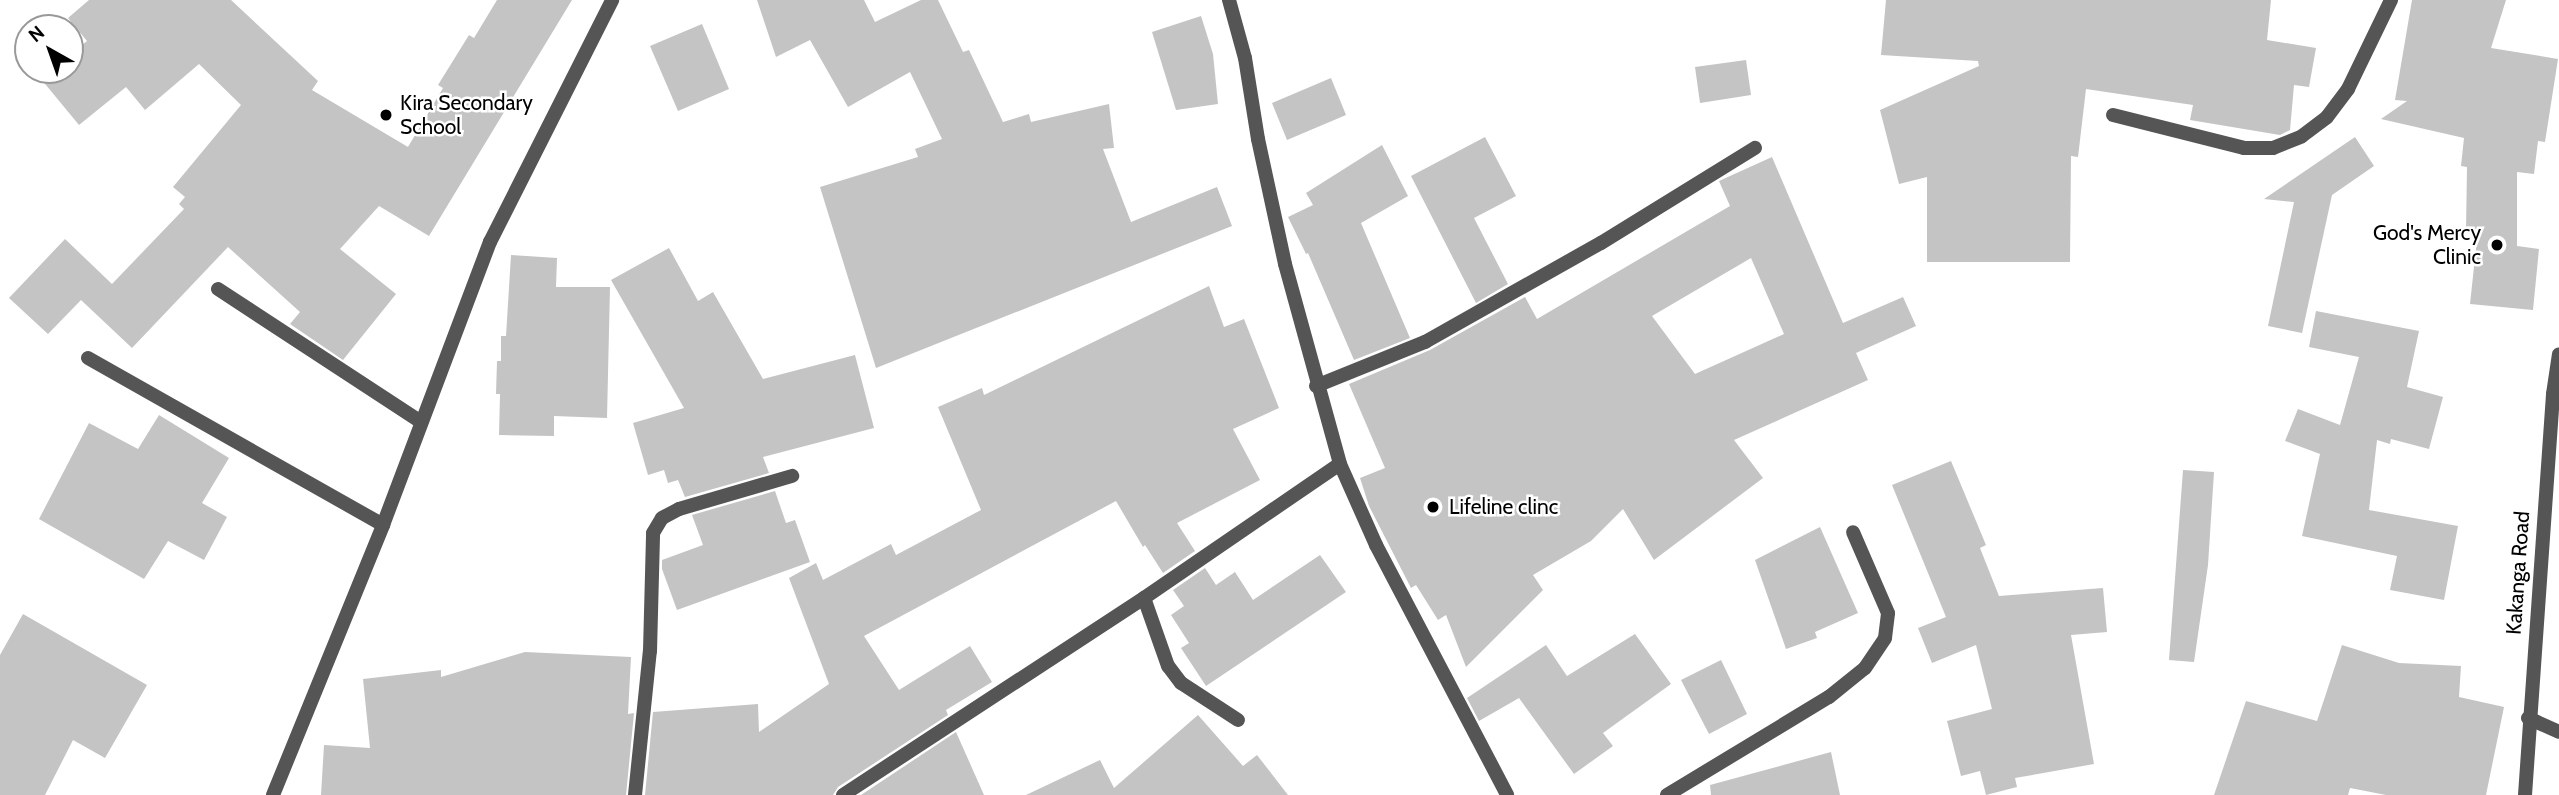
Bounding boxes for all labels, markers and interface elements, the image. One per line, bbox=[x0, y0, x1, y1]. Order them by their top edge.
north arrow bbox=[14, 14, 84, 84]
text: N bbox=[24, 21, 49, 47]
place label: Kira Secondary School bbox=[400, 90, 533, 140]
marker: Kira Secondary School bbox=[378, 107, 394, 123]
place label: God's Mercy Clinic bbox=[2373, 220, 2481, 270]
marker: God's Mercy Clinic bbox=[2487, 235, 2507, 255]
place label: Lifeline clinc bbox=[1449, 494, 1558, 520]
marker: Lifeline clinc bbox=[1423, 497, 1443, 517]
street label: Kakanga Road bbox=[2501, 510, 2535, 636]

